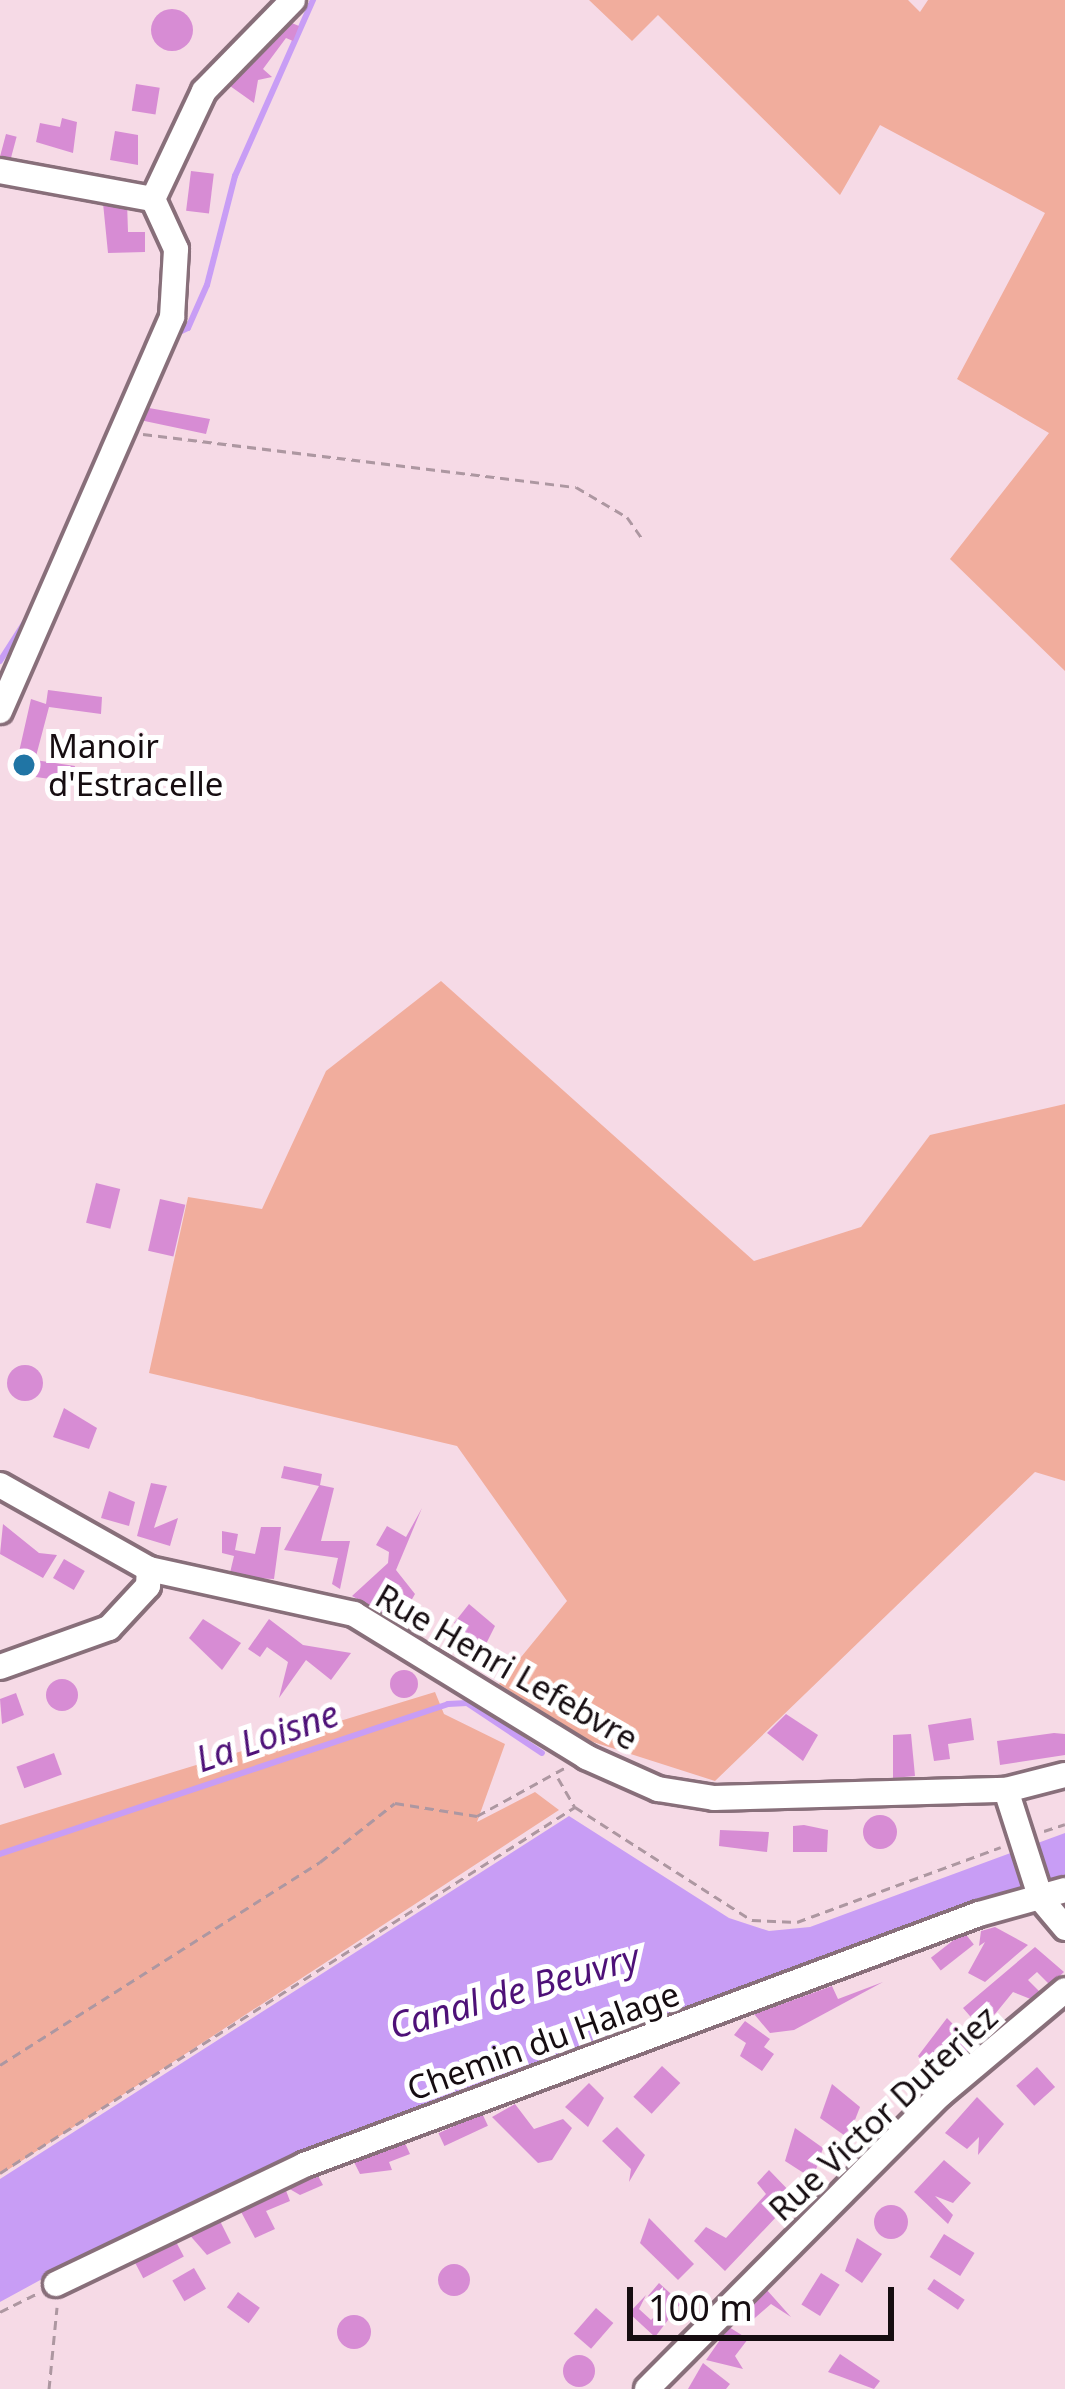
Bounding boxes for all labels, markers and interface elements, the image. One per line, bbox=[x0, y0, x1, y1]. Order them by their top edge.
place label: Manoir d'Estracelle bbox=[48, 726, 223, 804]
marker: Manoir d'Estracelle bbox=[11, 752, 37, 778]
street label: Rue Henri Lefebvre bbox=[369, 1576, 645, 1758]
water label: La Loisne bbox=[190, 1691, 344, 1781]
water label: Canal de Beuvry bbox=[384, 1935, 644, 2047]
street label: Chemin du Halage bbox=[402, 1973, 684, 2109]
street label: Rue Victor Duteriez bbox=[761, 1997, 1005, 2229]
scale bar bbox=[633, 2263, 900, 2337]
text: 100 m bbox=[648, 2283, 753, 2332]

